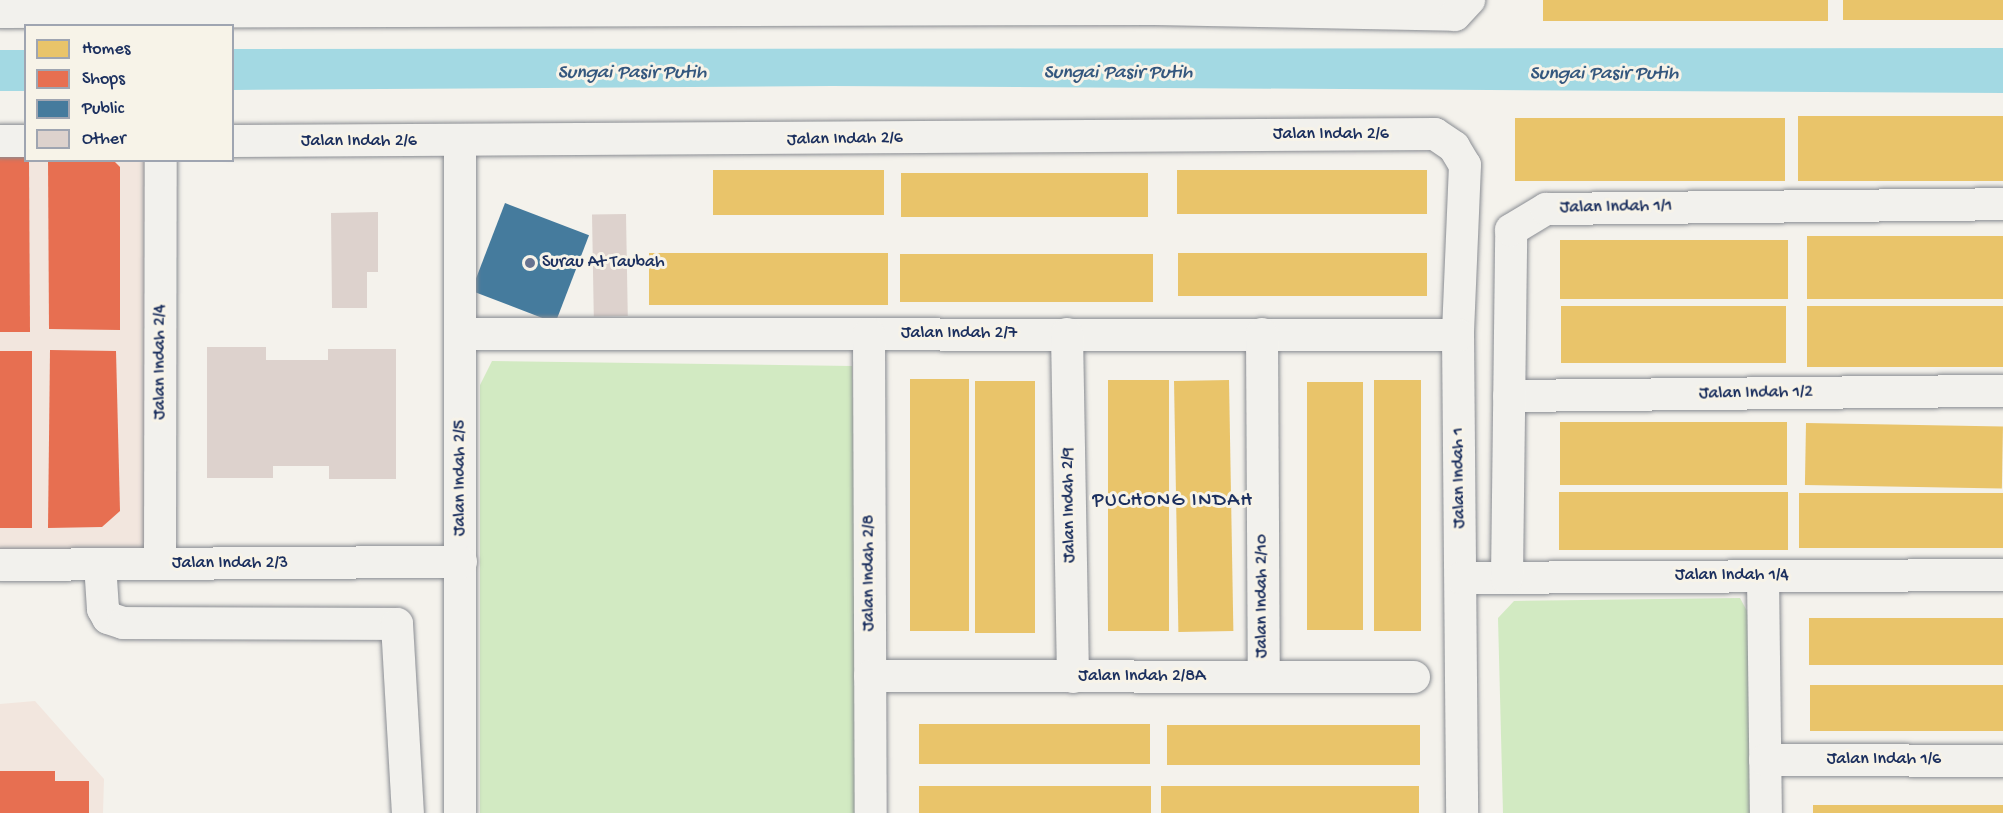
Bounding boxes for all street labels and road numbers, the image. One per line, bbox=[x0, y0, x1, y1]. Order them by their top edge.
street label: Jalan Indah 2/6 bbox=[1273, 124, 1389, 146]
street label: Jalan Indah 2/6 bbox=[787, 128, 903, 152]
street label: Jalan Indah 2/6 bbox=[301, 131, 417, 153]
street label: Jalan Indah 1/1 bbox=[1560, 196, 1672, 220]
street label: Jalan Indah 2/4 bbox=[150, 304, 172, 420]
street label: Jalan Indah 2/7 bbox=[901, 323, 1017, 345]
street label: Jalan Indah 1/2 bbox=[1699, 382, 1813, 406]
street label: Jalan Indah 2/5 bbox=[450, 420, 472, 536]
street label: Jalan Indah 1 bbox=[1448, 427, 1472, 529]
street label: Jalan Indah 2/9 bbox=[1058, 447, 1082, 563]
street label: Jalan Indah 2/8 bbox=[859, 515, 881, 631]
street label: Jalan Indah 2/10 bbox=[1252, 534, 1274, 658]
street label: Jalan Indah 2/3 bbox=[172, 553, 288, 575]
street label: Jalan Indah 1/4 bbox=[1675, 565, 1789, 587]
street label: Jalan Indah 2/8A bbox=[1078, 666, 1206, 688]
street label: Jalan Indah 1/6 bbox=[1827, 749, 1941, 771]

